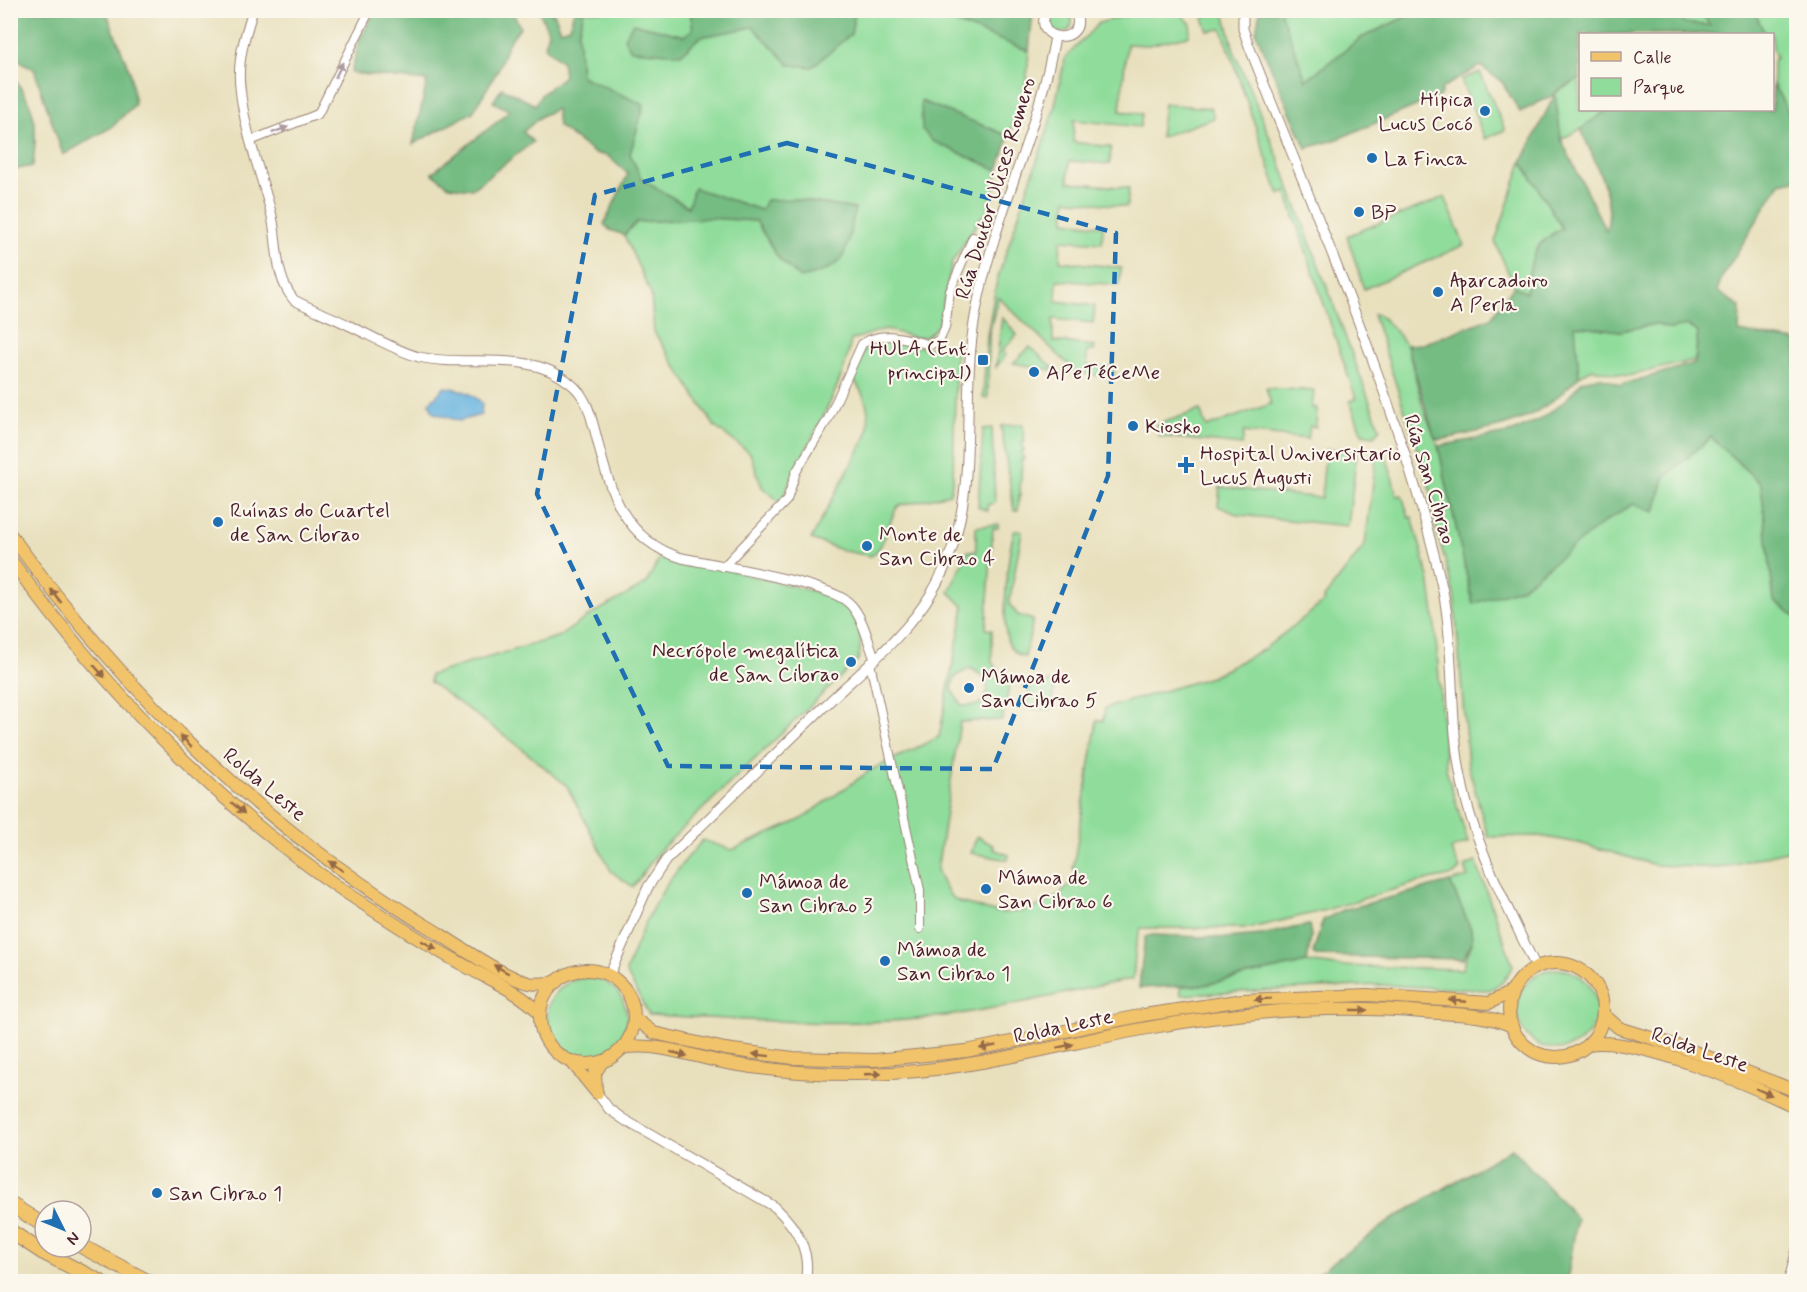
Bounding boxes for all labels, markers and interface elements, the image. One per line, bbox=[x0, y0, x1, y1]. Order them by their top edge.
legend bbox=[1579, 33, 1774, 111]
text: Calle bbox=[1633, 46, 1672, 70]
one-way arrow bbox=[335, 61, 344, 78]
street label: Rúa Doutor Ulises Romero bbox=[949, 74, 1043, 303]
text: Parque bbox=[1633, 76, 1685, 100]
place label: Hípica Lucus Cocó bbox=[1378, 86, 1473, 138]
marker: Hípica Lucus Cocó bbox=[1478, 104, 1492, 118]
one-way arrow bbox=[271, 125, 289, 135]
place label: La Finca bbox=[1384, 145, 1467, 173]
marker: La Finca bbox=[1365, 151, 1379, 165]
place label: BP bbox=[1371, 199, 1396, 227]
marker: BP bbox=[1352, 205, 1366, 219]
place label: Aparcadoiro A Perla bbox=[1450, 267, 1548, 319]
marker: Aparcadoiro A Perla bbox=[1431, 285, 1445, 299]
place label: HULA (Ent. principal) bbox=[870, 335, 972, 387]
marker: HULA (Ent. principal) bbox=[976, 353, 990, 367]
place label: APeTéCeMe bbox=[1046, 359, 1160, 387]
marker: APeTéCeMe bbox=[1027, 365, 1041, 379]
street label: Rúa San Cibrao bbox=[1396, 411, 1462, 548]
place label: Kiosko bbox=[1145, 413, 1200, 441]
marker: Kiosko bbox=[1126, 419, 1140, 433]
place label: Hospital Universitario Lucus Augusti bbox=[1200, 440, 1401, 492]
marker: Hospital Universitario Lucus Augusti bbox=[1177, 456, 1195, 474]
place label: Ruínas do Cuartel de San Cibrao bbox=[230, 497, 390, 549]
marker: Ruínas do Cuartel de San Cibrao bbox=[211, 515, 225, 529]
place label: Monte de San Cibrao 4 bbox=[879, 521, 995, 573]
marker: Monte de San Cibrao 4 bbox=[860, 539, 874, 553]
one-way arrow bbox=[50, 588, 62, 604]
place label: Necrópole megalítica de San Cibrao bbox=[652, 637, 839, 689]
marker: Necrópole megalítica de San Cibrao bbox=[844, 655, 858, 669]
one-way arrow bbox=[92, 663, 105, 678]
place label: Mámoa de San Cibrao 5 bbox=[981, 663, 1098, 715]
marker: Mámoa de San Cibrao 5 bbox=[962, 681, 976, 695]
one-way arrow bbox=[178, 734, 193, 748]
street label: Rolda Leste bbox=[217, 742, 312, 828]
one-way arrow bbox=[230, 801, 245, 814]
one-way arrow bbox=[328, 860, 344, 872]
place label: Mámoa de San Cibrao 6 bbox=[998, 864, 1113, 916]
place label: Mámoa de San Cibrao 3 bbox=[759, 868, 873, 920]
marker: Mámoa de San Cibrao 6 bbox=[979, 882, 993, 896]
marker: Mámoa de San Cibrao 3 bbox=[740, 886, 754, 900]
place label: Mámoa de San Cibrao 1 bbox=[897, 936, 1010, 988]
one-way arrow bbox=[421, 940, 437, 951]
marker: Mámoa de San Cibrao 1 bbox=[878, 954, 892, 968]
one-way arrow bbox=[492, 964, 509, 974]
one-way arrow bbox=[1253, 994, 1272, 1004]
one-way arrow bbox=[1448, 996, 1467, 1006]
street label: Rolda Leste bbox=[1011, 1003, 1115, 1051]
one-way arrow bbox=[1350, 1005, 1369, 1015]
street label: Rolda Leste bbox=[1647, 1020, 1752, 1080]
one-way arrow bbox=[1056, 1040, 1075, 1050]
one-way arrow bbox=[979, 1043, 998, 1052]
one-way arrow bbox=[670, 1049, 689, 1059]
one-way arrow bbox=[752, 1050, 771, 1059]
one-way arrow bbox=[863, 1069, 882, 1078]
one-way arrow bbox=[1755, 1088, 1773, 1097]
place label: San Cibrao 1 bbox=[169, 1180, 282, 1208]
marker: San Cibrao 1 bbox=[150, 1186, 164, 1200]
north arrow bbox=[33, 1199, 93, 1259]
text: N bbox=[62, 1227, 84, 1249]

